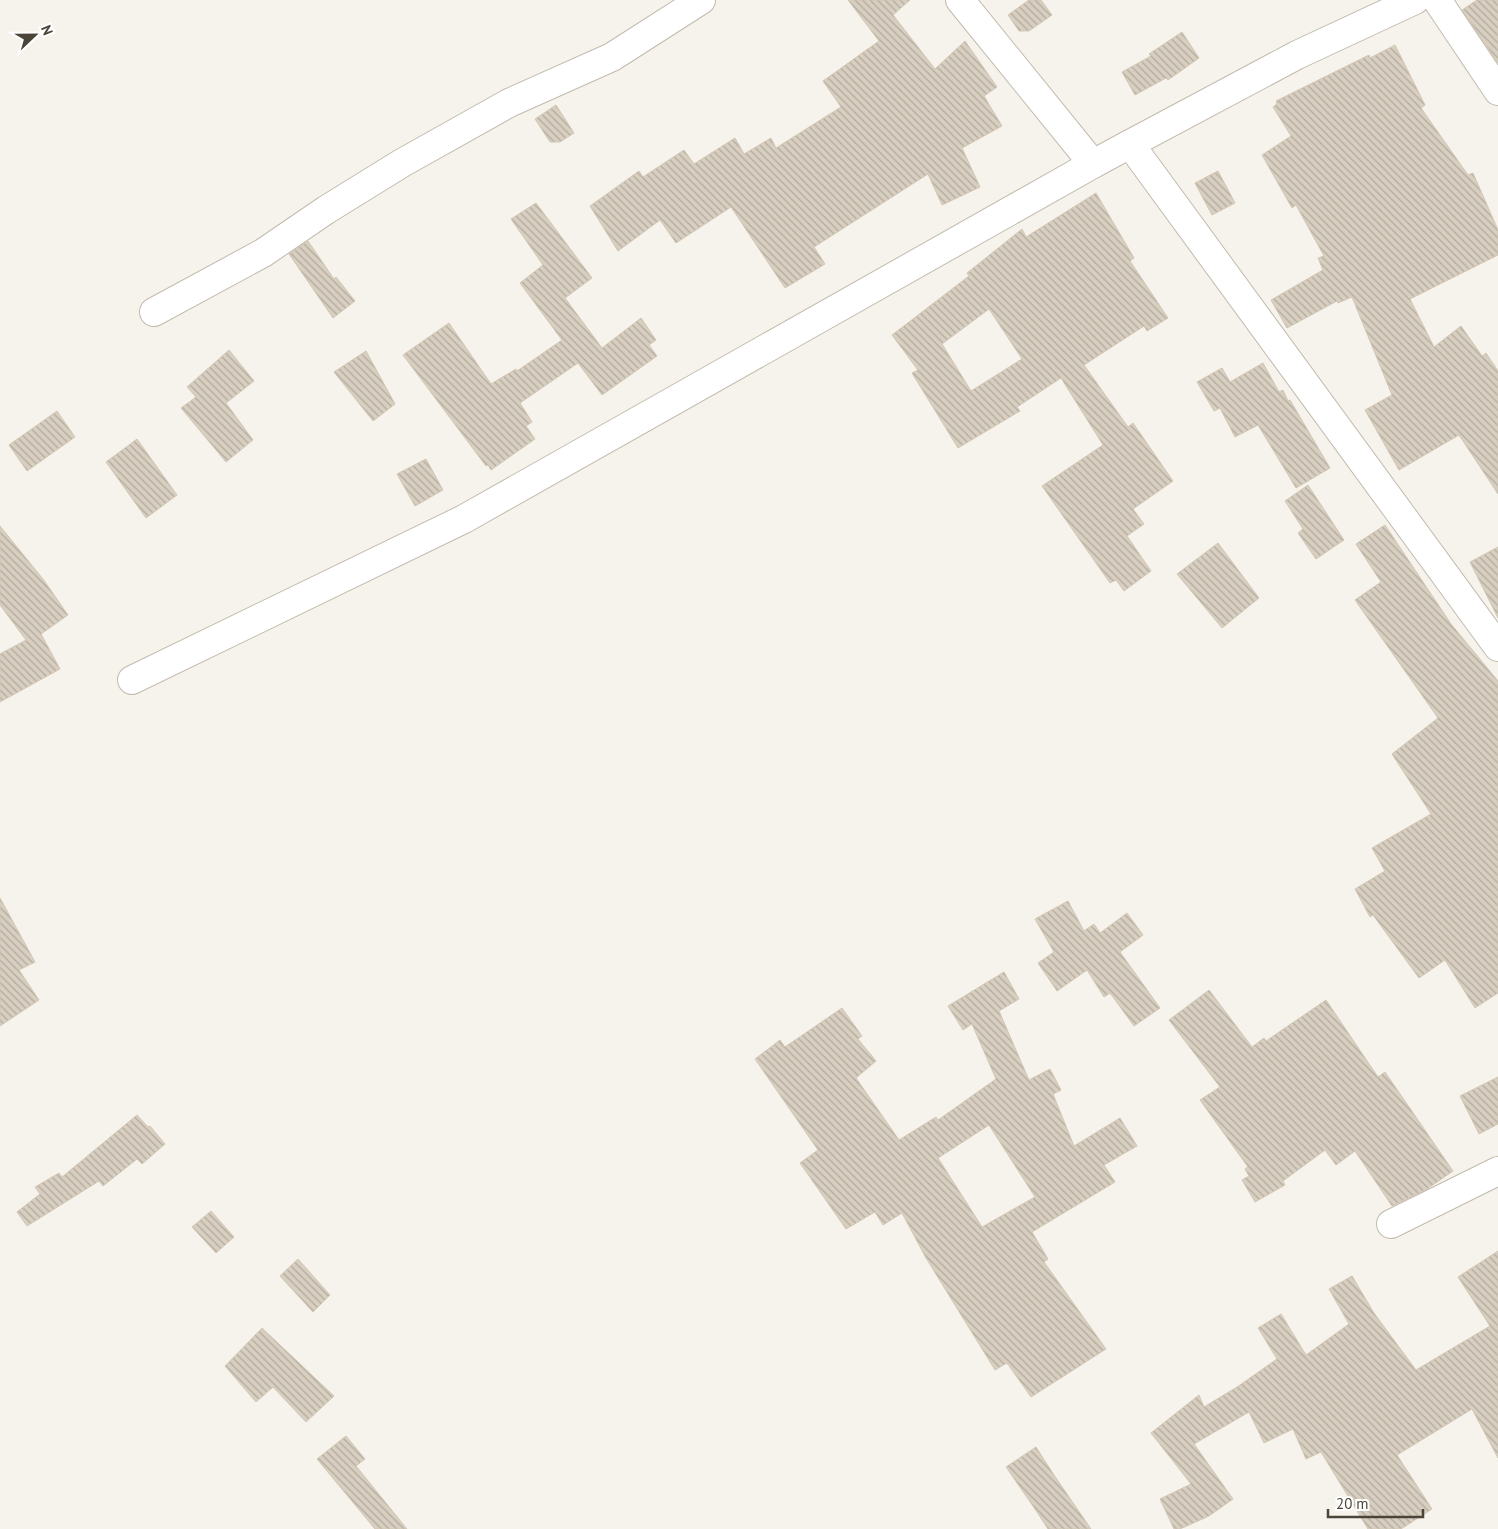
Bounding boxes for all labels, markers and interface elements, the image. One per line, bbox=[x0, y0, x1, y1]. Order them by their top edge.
north arrow bbox=[10, 10, 60, 60]
text: N bbox=[37, 22, 57, 38]
scale bar bbox=[1328, 1486, 1423, 1518]
text: 20 m bbox=[1336, 1494, 1369, 1513]

